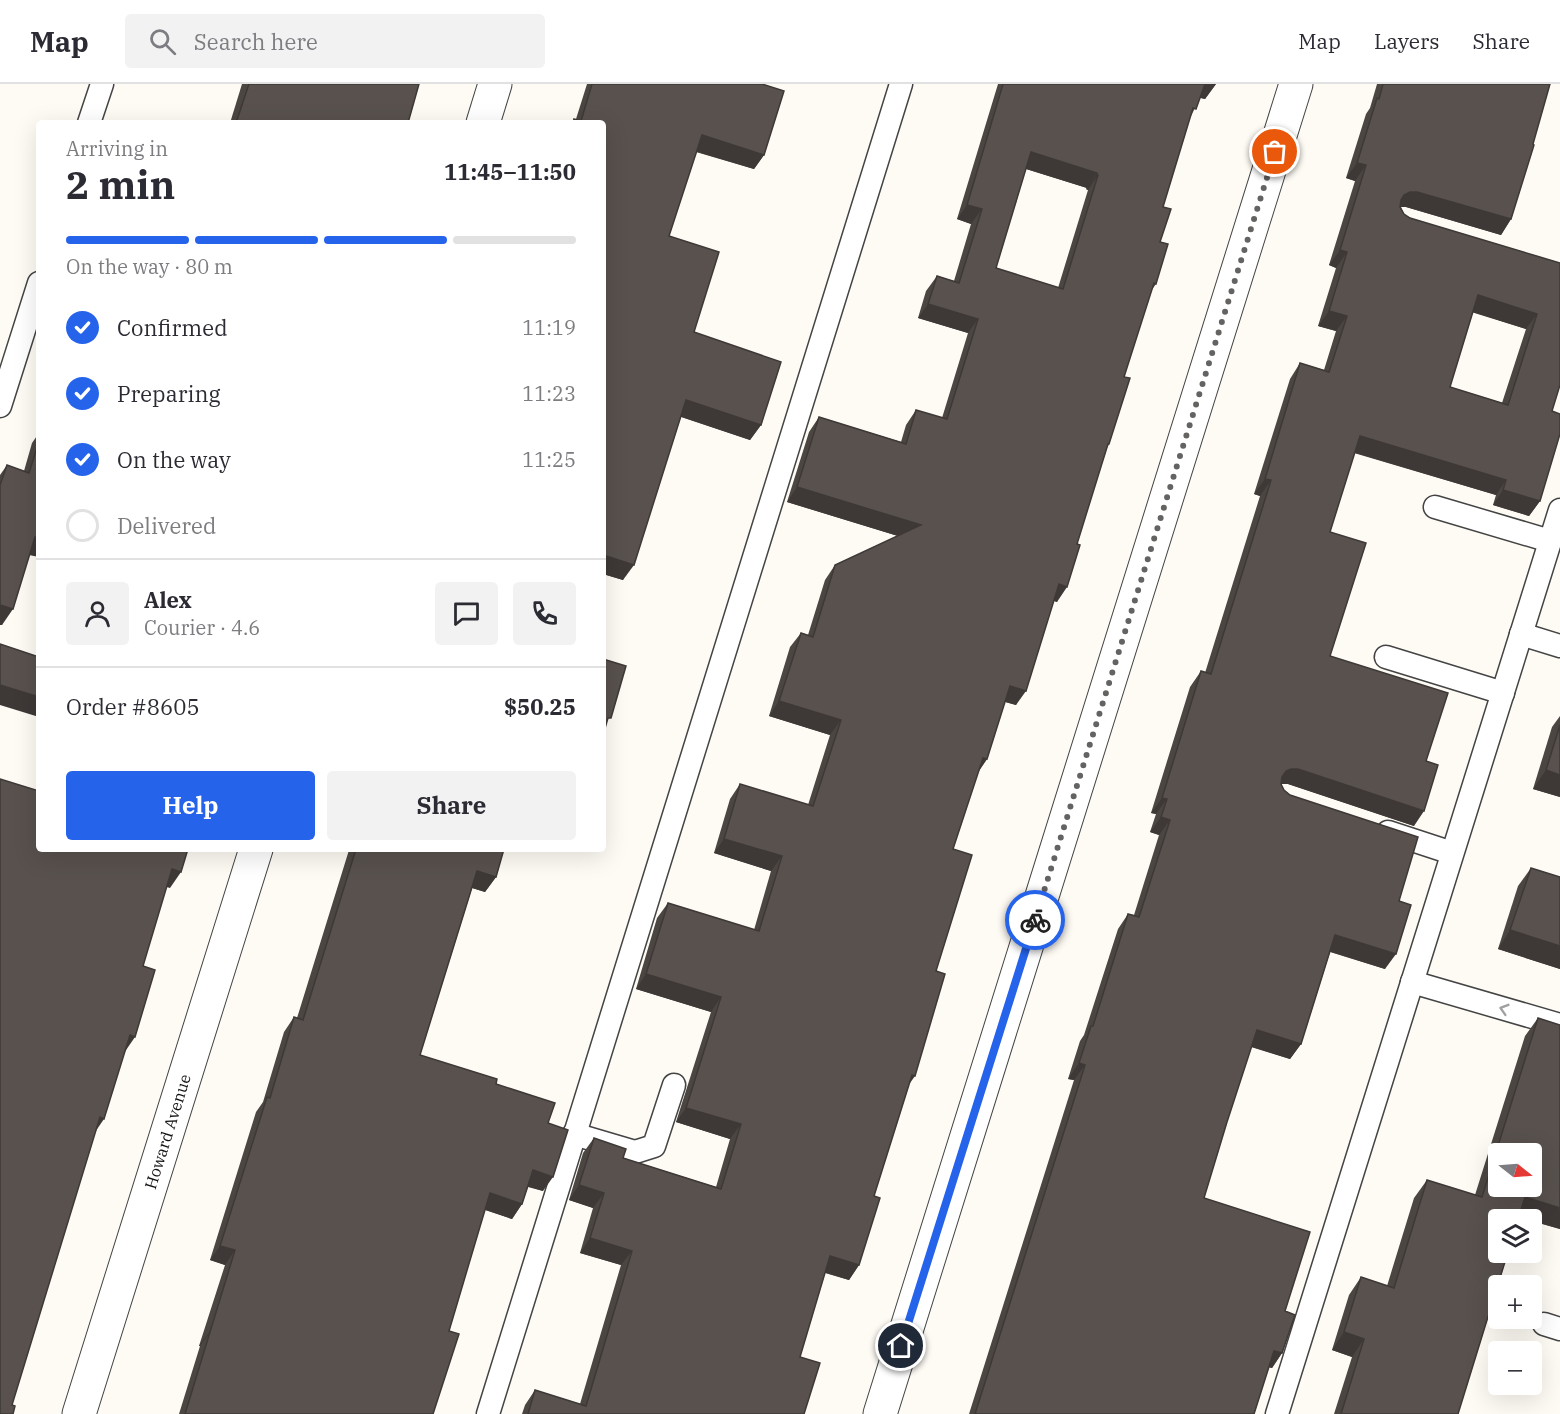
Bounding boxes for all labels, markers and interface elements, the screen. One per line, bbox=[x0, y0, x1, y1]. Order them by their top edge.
search box bbox=[125, 14, 545, 68]
text: Map bbox=[30, 23, 89, 60]
icon: search bbox=[146, 25, 179, 58]
text: Search here bbox=[194, 27, 318, 56]
text: Map bbox=[1298, 27, 1341, 55]
text: Layers bbox=[1374, 27, 1440, 55]
text: Share bbox=[1473, 27, 1530, 55]
pin bbox=[1249, 126, 1300, 177]
text: Arriving in bbox=[66, 135, 168, 162]
icon: bag bbox=[1258, 135, 1291, 168]
text: 11:45–11:50 bbox=[444, 157, 576, 186]
text: 2 min bbox=[66, 159, 175, 210]
text: On the way · 80 m bbox=[66, 253, 233, 280]
icon: check bbox=[66, 311, 99, 344]
text: Confirmed bbox=[117, 313, 228, 342]
text: 11:19 bbox=[522, 314, 576, 341]
icon: check bbox=[66, 377, 99, 410]
text: Preparing bbox=[117, 379, 221, 408]
text: 11:23 bbox=[522, 380, 576, 407]
icon: check bbox=[66, 443, 99, 476]
text: On the way bbox=[117, 445, 231, 474]
text: 11:25 bbox=[522, 446, 576, 473]
text: Delivered bbox=[117, 511, 216, 540]
button: person bbox=[66, 582, 129, 645]
button: chat bbox=[435, 582, 498, 645]
button: phone bbox=[513, 582, 576, 645]
text: Alex bbox=[144, 585, 192, 614]
text: Courier · 4.6 bbox=[144, 614, 260, 641]
text: Order #8605 bbox=[66, 692, 200, 721]
text: $50.25 bbox=[504, 692, 576, 721]
button: Help bbox=[66, 771, 315, 840]
button: Share bbox=[327, 771, 576, 840]
courier bbox=[1005, 890, 1065, 950]
icon: bike bbox=[1019, 904, 1052, 937]
one-way arrow bbox=[1499, 1004, 1510, 1016]
street label: Howard Avenue bbox=[140, 1072, 195, 1191]
north arrow bbox=[1488, 1143, 1542, 1197]
map controls bbox=[1488, 1143, 1542, 1395]
button: layers bbox=[1488, 1209, 1542, 1263]
button: + bbox=[1488, 1275, 1542, 1329]
pin bbox=[875, 1320, 926, 1371]
icon: home bbox=[884, 1329, 917, 1362]
button: − bbox=[1488, 1341, 1542, 1395]

